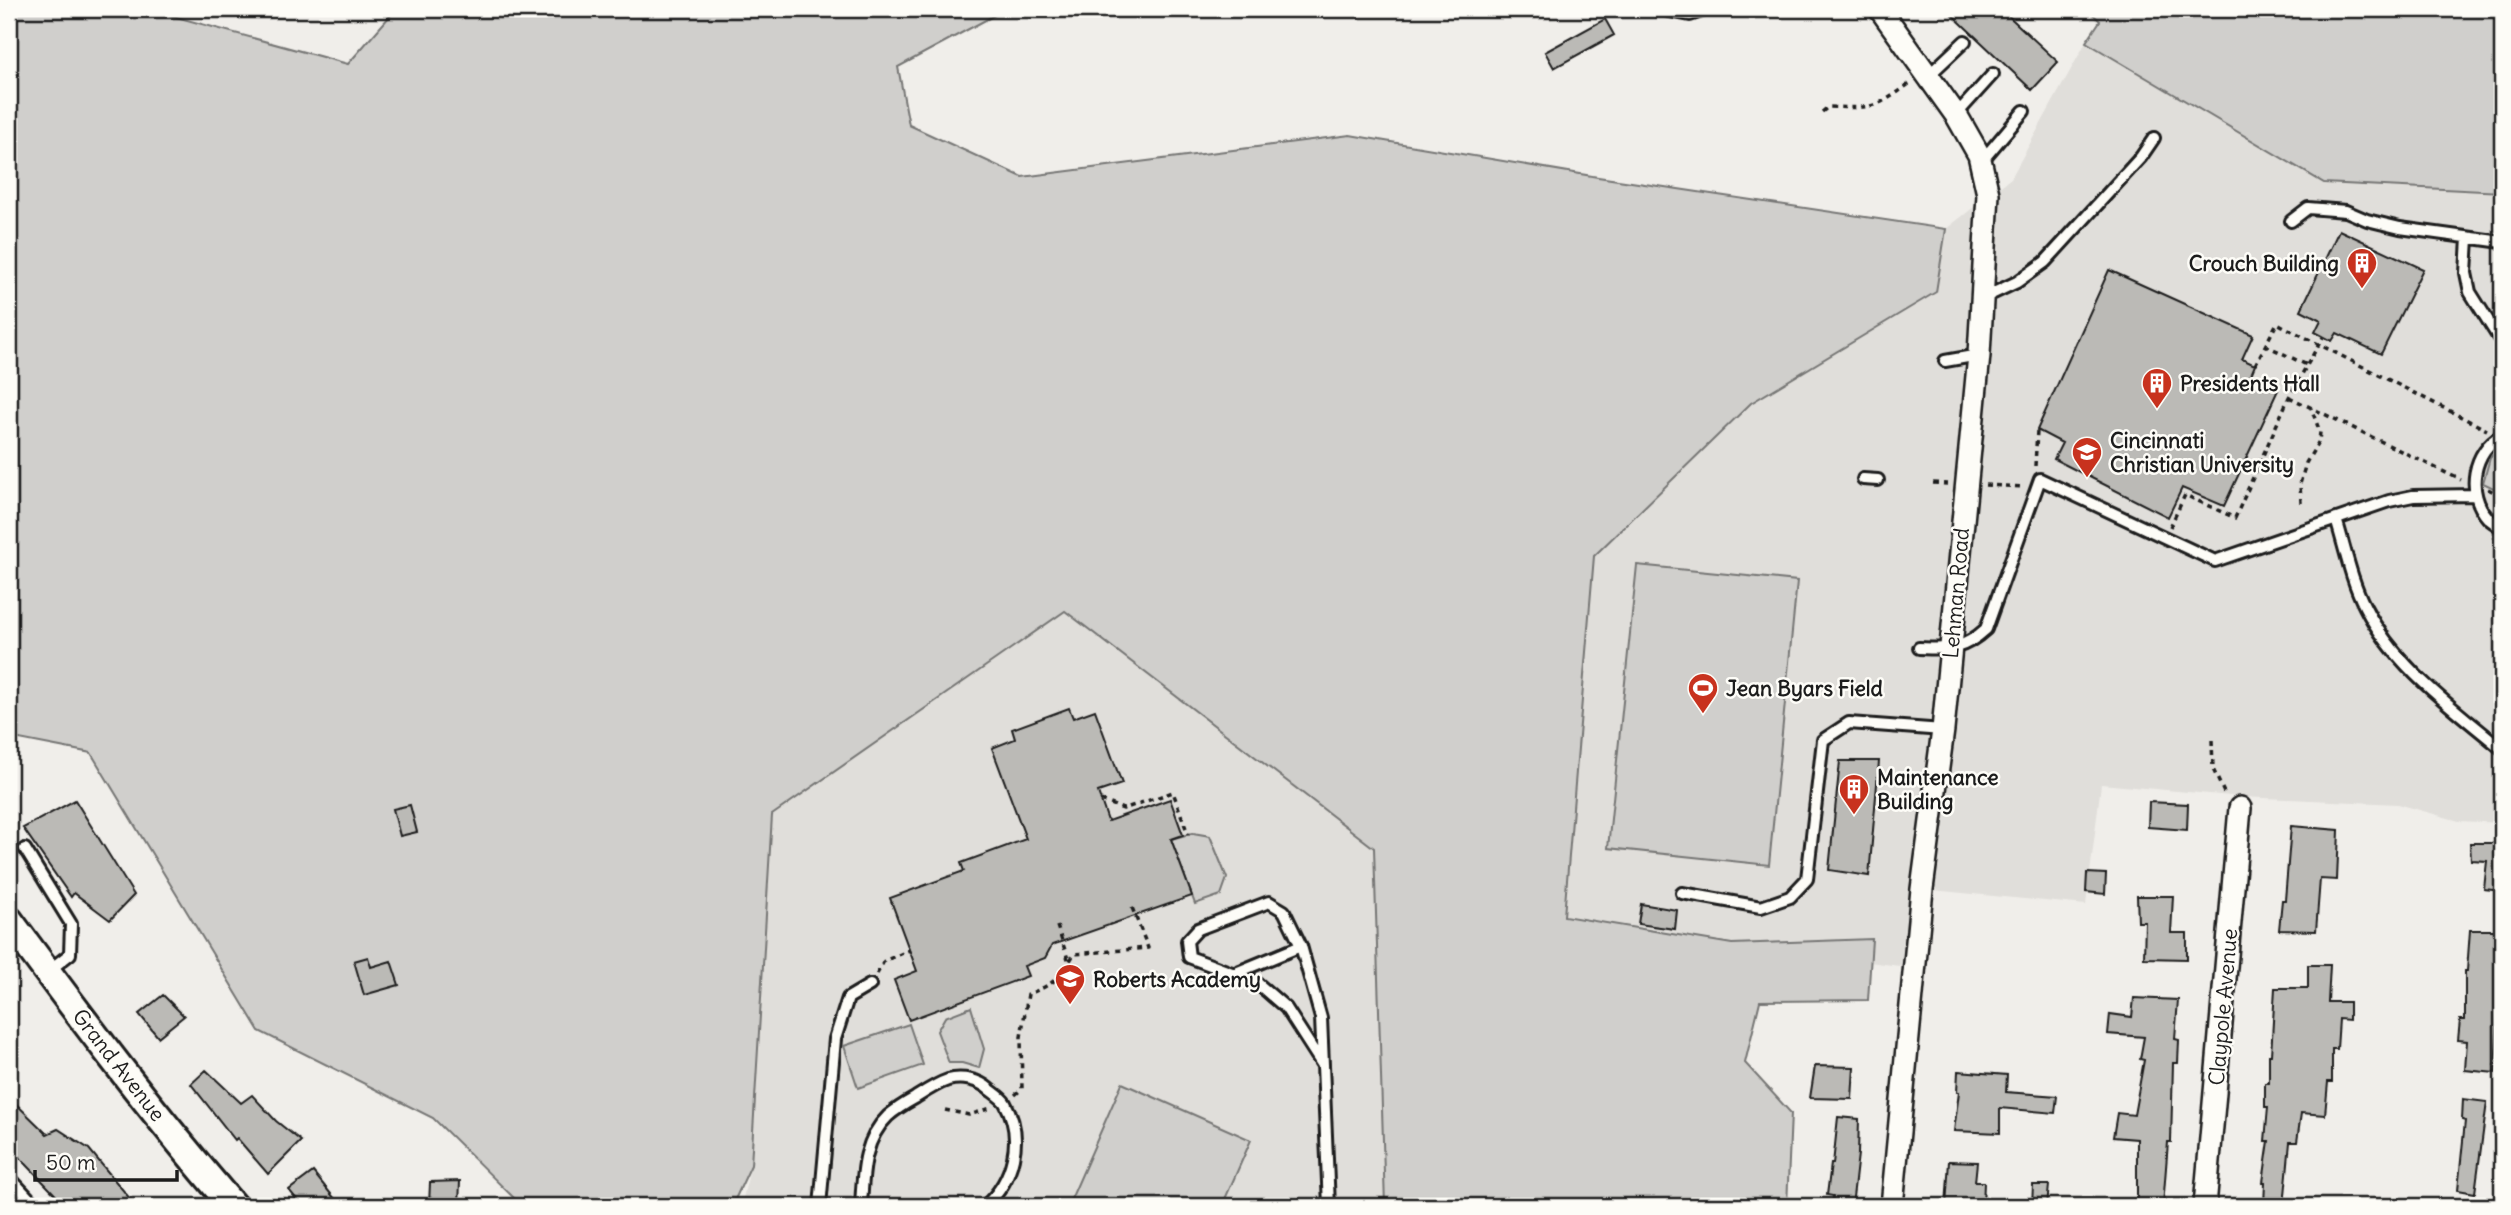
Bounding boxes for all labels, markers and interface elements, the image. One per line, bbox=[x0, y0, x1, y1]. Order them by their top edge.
building icon: Crouch Building bbox=[2345, 246, 2379, 290]
place label: Crouch Building bbox=[2189, 250, 2339, 277]
building icon: Presidents Hall bbox=[2140, 366, 2174, 410]
place label: Presidents Hall bbox=[2180, 370, 2320, 397]
place label: Cincinnati Christian University bbox=[2110, 427, 2294, 478]
school or university icon: Cincinnati Christian University bbox=[2070, 435, 2104, 479]
street label: Lehman Road bbox=[1937, 527, 1975, 659]
sports icon: Jean Byars Field bbox=[1686, 671, 1720, 715]
place label: Jean Byars Field bbox=[1726, 675, 1884, 702]
place label: Maintenance Building bbox=[1877, 764, 1999, 815]
building icon: Maintenance Building bbox=[1837, 772, 1871, 816]
street label: Claypole Avenue bbox=[2203, 927, 2243, 1087]
school or university icon: Roberts Academy bbox=[1053, 962, 1087, 1006]
place label: Roberts Academy bbox=[1093, 966, 1261, 993]
street label: Grand Avenue bbox=[67, 1003, 171, 1127]
scale bar bbox=[35, 1138, 177, 1182]
text: 50 m bbox=[46, 1149, 95, 1176]

